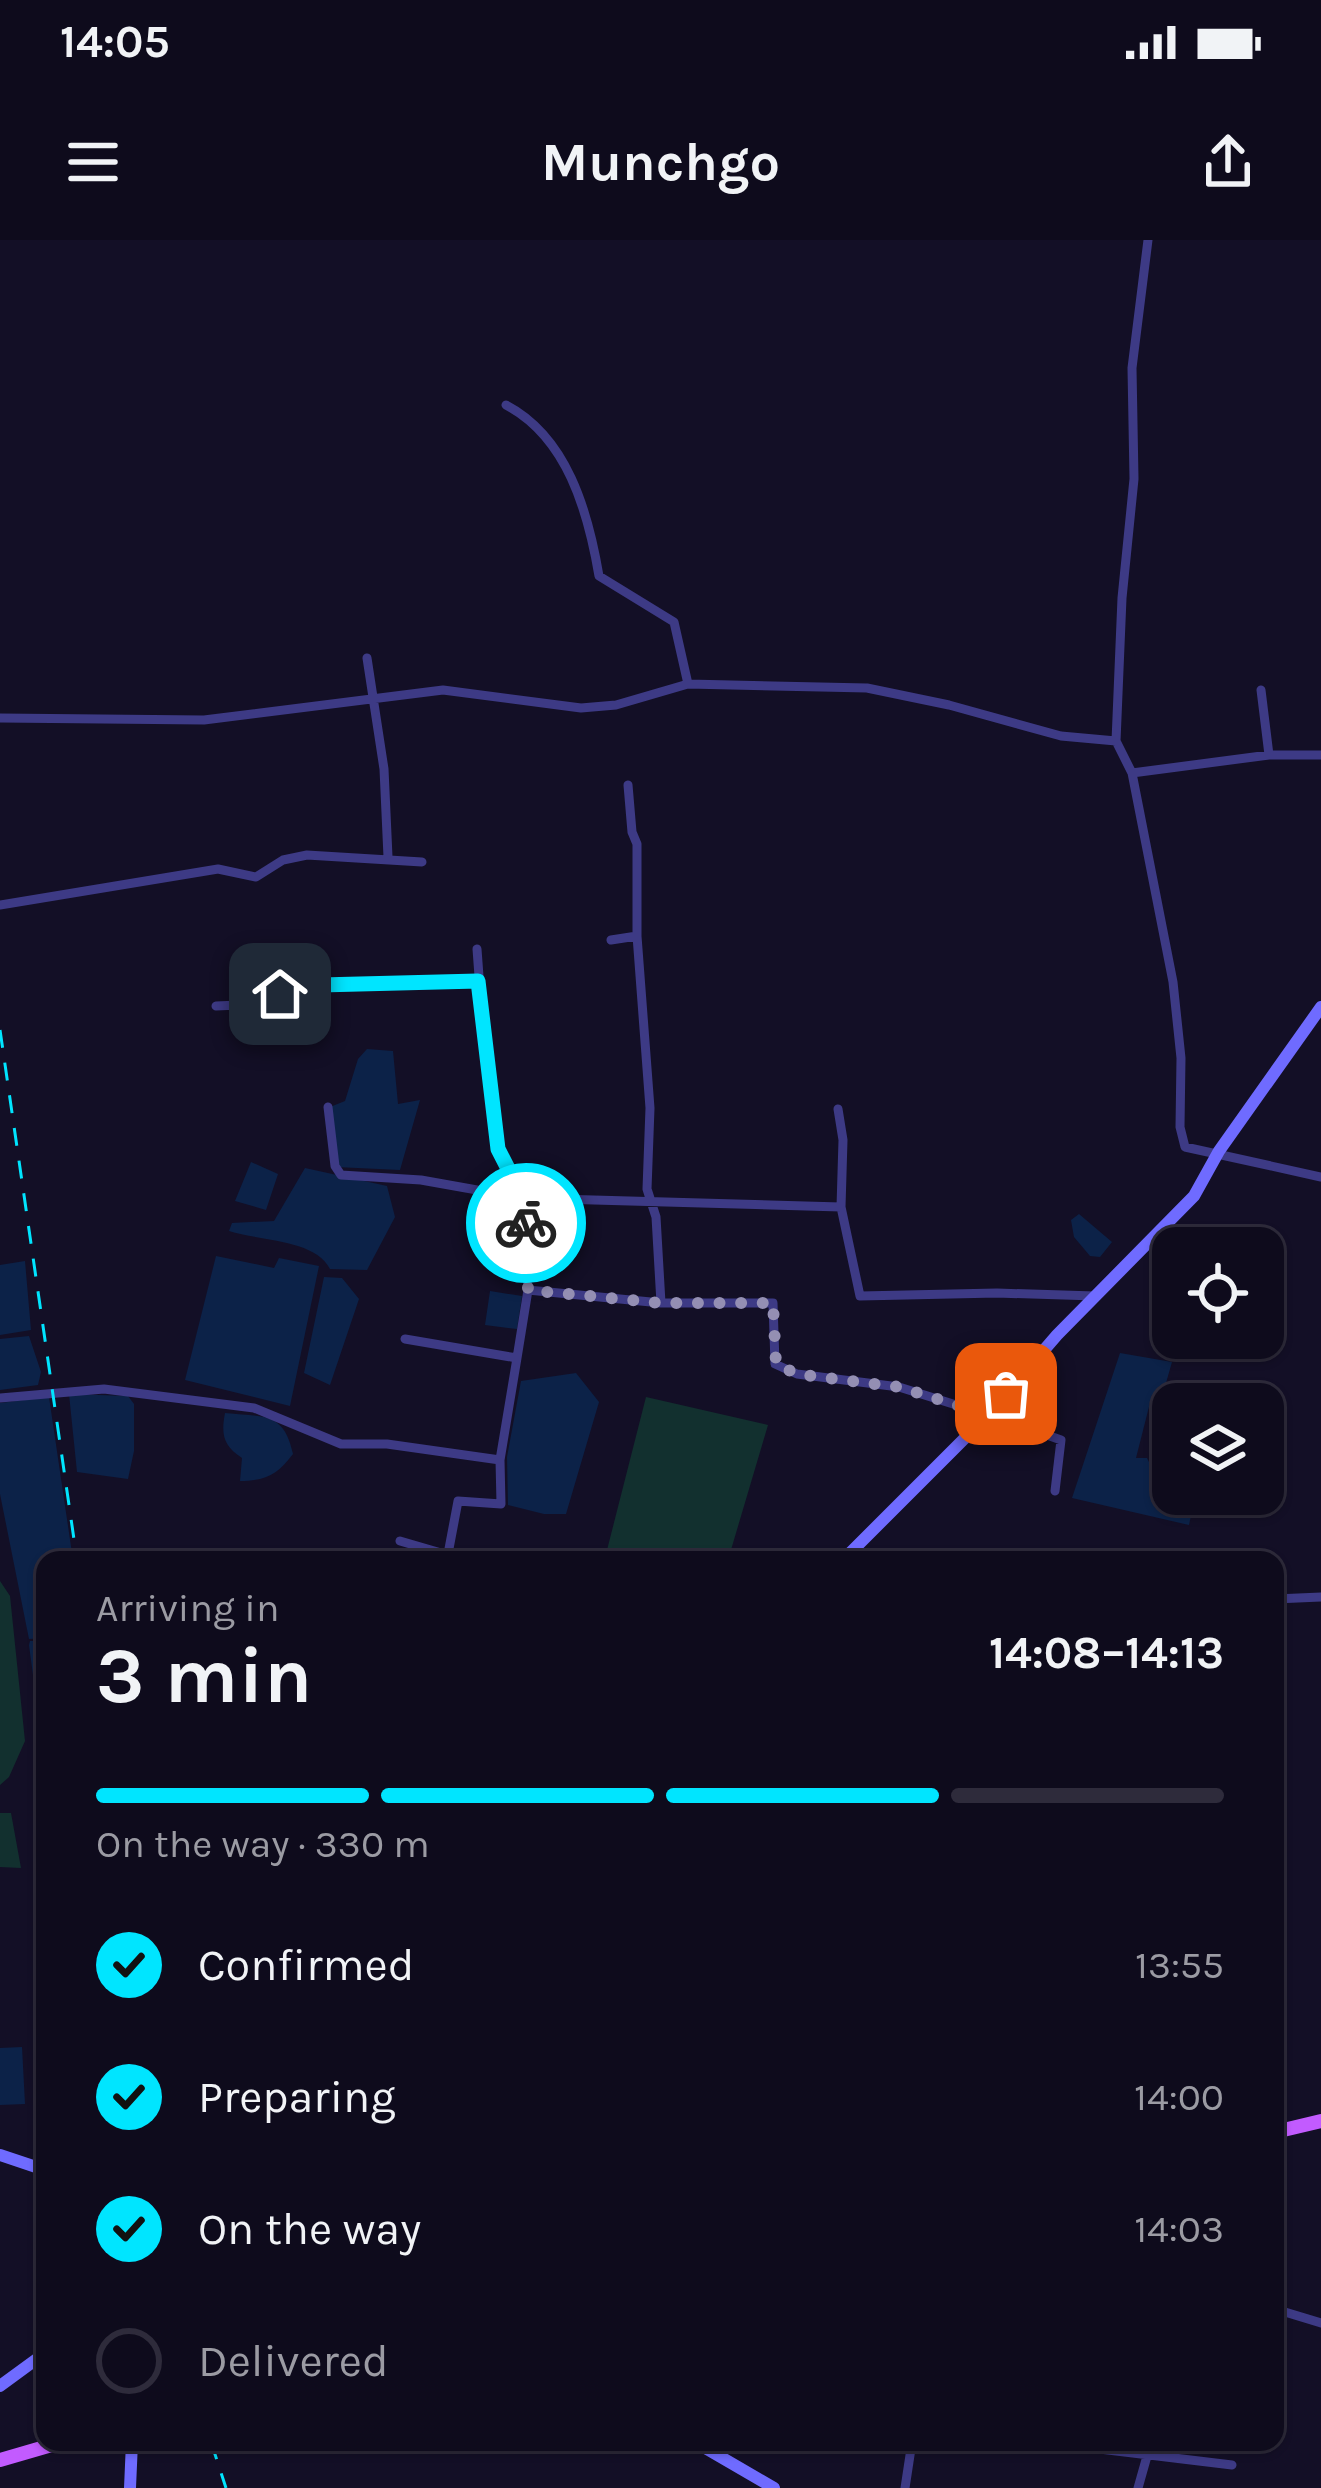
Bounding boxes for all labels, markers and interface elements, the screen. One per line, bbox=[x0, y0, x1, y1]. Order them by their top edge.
text: 14:05 bbox=[60, 16, 170, 68]
icon: menu bbox=[60, 129, 126, 195]
icon: share bbox=[1195, 129, 1261, 195]
text: Munchgo bbox=[541, 130, 780, 194]
pin bbox=[229, 943, 331, 1045]
icon: home bbox=[247, 961, 313, 1027]
courier bbox=[466, 1163, 586, 1283]
icon: bike bbox=[493, 1190, 559, 1256]
map controls bbox=[1152, 1227, 1284, 1515]
button: locate bbox=[1152, 1227, 1284, 1359]
pin bbox=[955, 1343, 1057, 1445]
icon: bag bbox=[973, 1361, 1039, 1427]
button: layers bbox=[1152, 1383, 1284, 1515]
text: Arriving in bbox=[96, 1585, 279, 1631]
text: 14:08–14:13 bbox=[989, 1627, 1224, 1679]
text: 3 min bbox=[96, 1630, 312, 1722]
text: On the way · 330 m bbox=[96, 1821, 430, 1867]
icon: check bbox=[96, 1932, 162, 1998]
text: Confirmed bbox=[198, 1939, 414, 1991]
text: 13:55 bbox=[1135, 1942, 1224, 1988]
icon: check bbox=[96, 2064, 162, 2130]
text: Preparing bbox=[198, 2071, 396, 2123]
text: 14:00 bbox=[1134, 2074, 1224, 2120]
icon: check bbox=[96, 2196, 162, 2262]
text: On the way bbox=[198, 2203, 421, 2255]
text: 14:03 bbox=[1134, 2206, 1224, 2252]
text: Delivered bbox=[198, 2335, 389, 2387]

